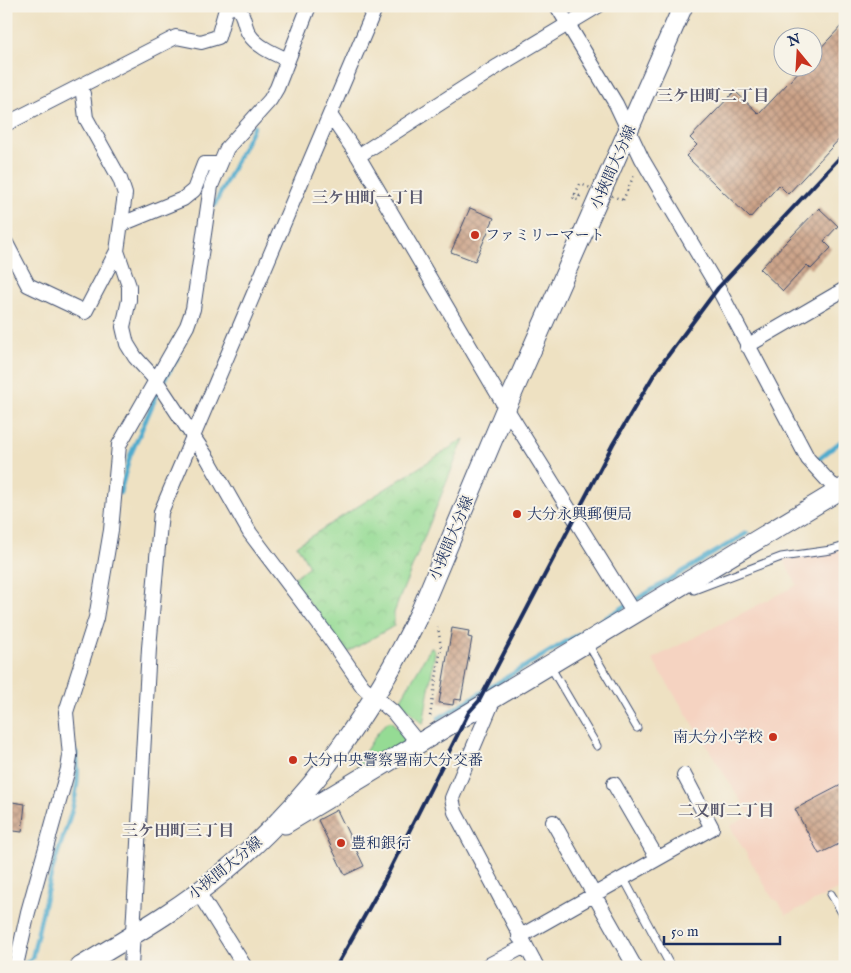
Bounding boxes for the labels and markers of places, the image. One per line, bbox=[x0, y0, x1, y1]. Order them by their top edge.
place label: ファミリーマート bbox=[485, 226, 605, 245]
marker: ファミリーマート bbox=[469, 229, 481, 241]
place label: 大分永興郵便局 bbox=[527, 505, 632, 524]
marker: 大分永興郵便局 bbox=[511, 508, 523, 520]
place label: 南大分小学校 bbox=[673, 728, 763, 747]
marker: 南大分小学校 bbox=[767, 731, 779, 743]
place label: 大分中央警察署南大分交番 bbox=[303, 751, 483, 770]
marker: 大分中央警察署南大分交番 bbox=[287, 754, 299, 766]
place label: 豊和銀行 bbox=[351, 834, 411, 853]
marker: 豊和銀行 bbox=[335, 837, 347, 849]

